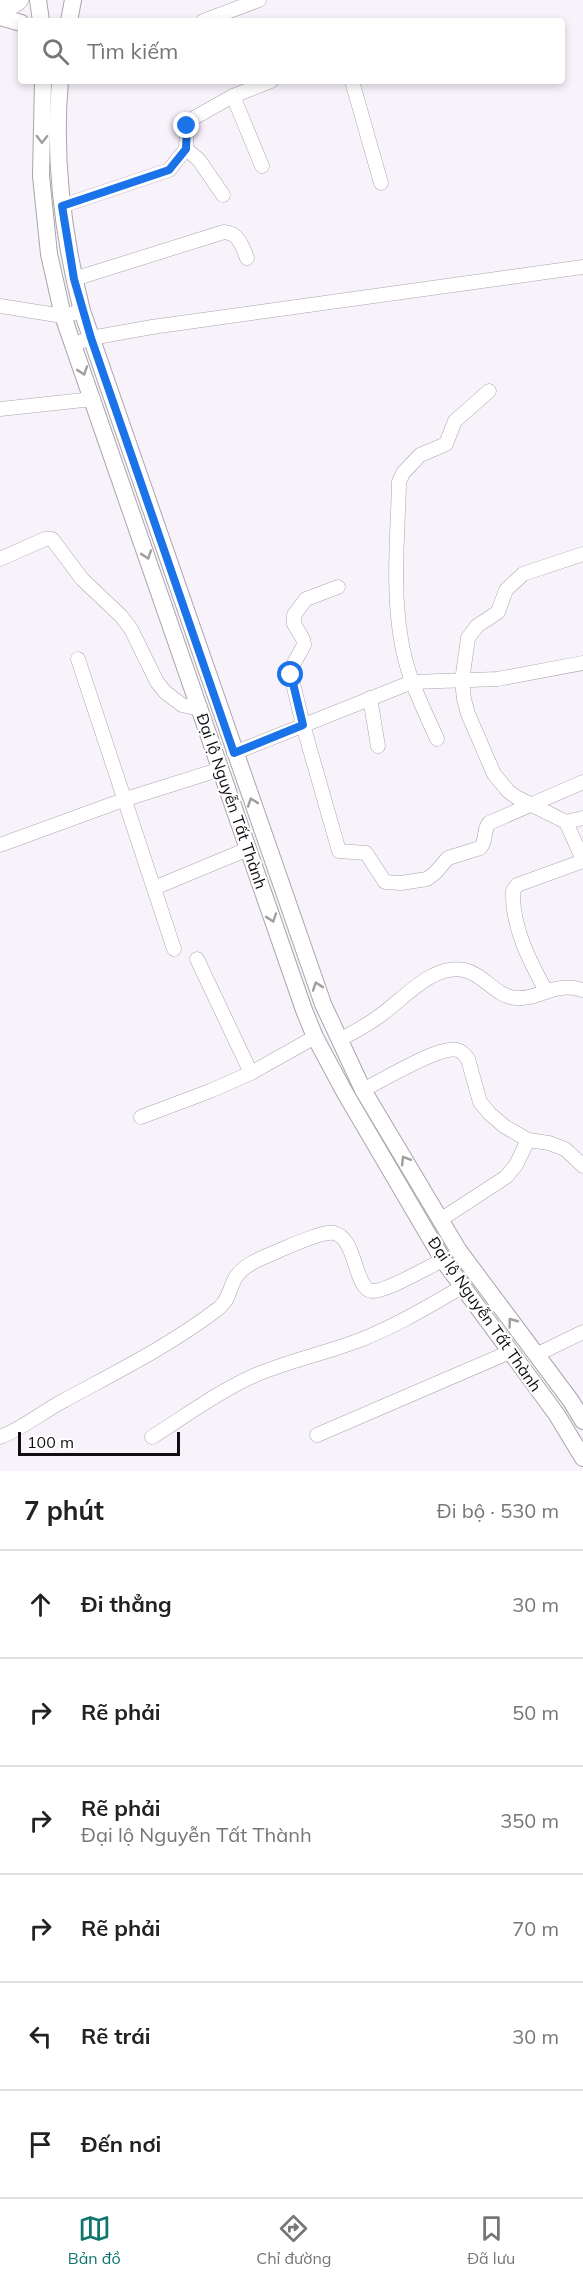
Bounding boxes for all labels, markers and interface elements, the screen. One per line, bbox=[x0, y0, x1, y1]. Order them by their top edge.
search box bbox=[18, 18, 565, 84]
icon: search bbox=[39, 35, 72, 68]
text: Tìm kiếm bbox=[87, 37, 178, 65]
route end bbox=[173, 112, 199, 138]
one-way arrow bbox=[35, 135, 48, 144]
one-way arrow bbox=[76, 365, 89, 376]
one-way arrow bbox=[140, 549, 153, 560]
route start bbox=[277, 661, 303, 687]
street label: Đại lộ Nguyễn Tất Thành bbox=[193, 710, 271, 892]
one-way arrow bbox=[246, 798, 259, 808]
one-way arrow bbox=[265, 912, 278, 923]
one-way arrow bbox=[311, 981, 324, 992]
one-way arrow bbox=[400, 1156, 412, 1166]
street label: Đại lộ Nguyễn Tất Thành bbox=[424, 1233, 546, 1395]
one-way arrow bbox=[508, 1318, 519, 1329]
scale bar bbox=[18, 1429, 180, 1456]
text: 100 m bbox=[27, 1432, 74, 1452]
text: 7 phút bbox=[24, 1494, 104, 1527]
text: Đi bộ · 530 m bbox=[437, 1498, 559, 1523]
icon: ahead bbox=[24, 1588, 57, 1621]
text: Đi thẳng bbox=[81, 1590, 172, 1618]
text: 30 m bbox=[512, 1592, 559, 1617]
icon: right bbox=[24, 1696, 57, 1729]
text: Rẽ phải bbox=[81, 1698, 161, 1726]
text: 50 m bbox=[512, 1700, 559, 1725]
text: Rẽ phải bbox=[81, 1794, 161, 1822]
icon: right bbox=[24, 1804, 57, 1837]
text: 350 m bbox=[500, 1808, 559, 1833]
text: Đại lộ Nguyễn Tất Thành bbox=[81, 1822, 312, 1847]
icon: right bbox=[24, 1912, 57, 1945]
text: Rẽ phải bbox=[81, 1914, 161, 1942]
text: 70 m bbox=[512, 1916, 559, 1941]
icon: left bbox=[24, 2020, 57, 2053]
text: Rẽ trái bbox=[81, 2022, 151, 2050]
text: 30 m bbox=[512, 2024, 559, 2049]
icon: arrive bbox=[24, 2128, 57, 2161]
text: Đến nơi bbox=[81, 2130, 161, 2158]
tab: Bản đồ bbox=[68, 2212, 121, 2268]
tab: Chỉ đường bbox=[256, 2212, 332, 2268]
tab: Đã lưu bbox=[467, 2212, 515, 2268]

